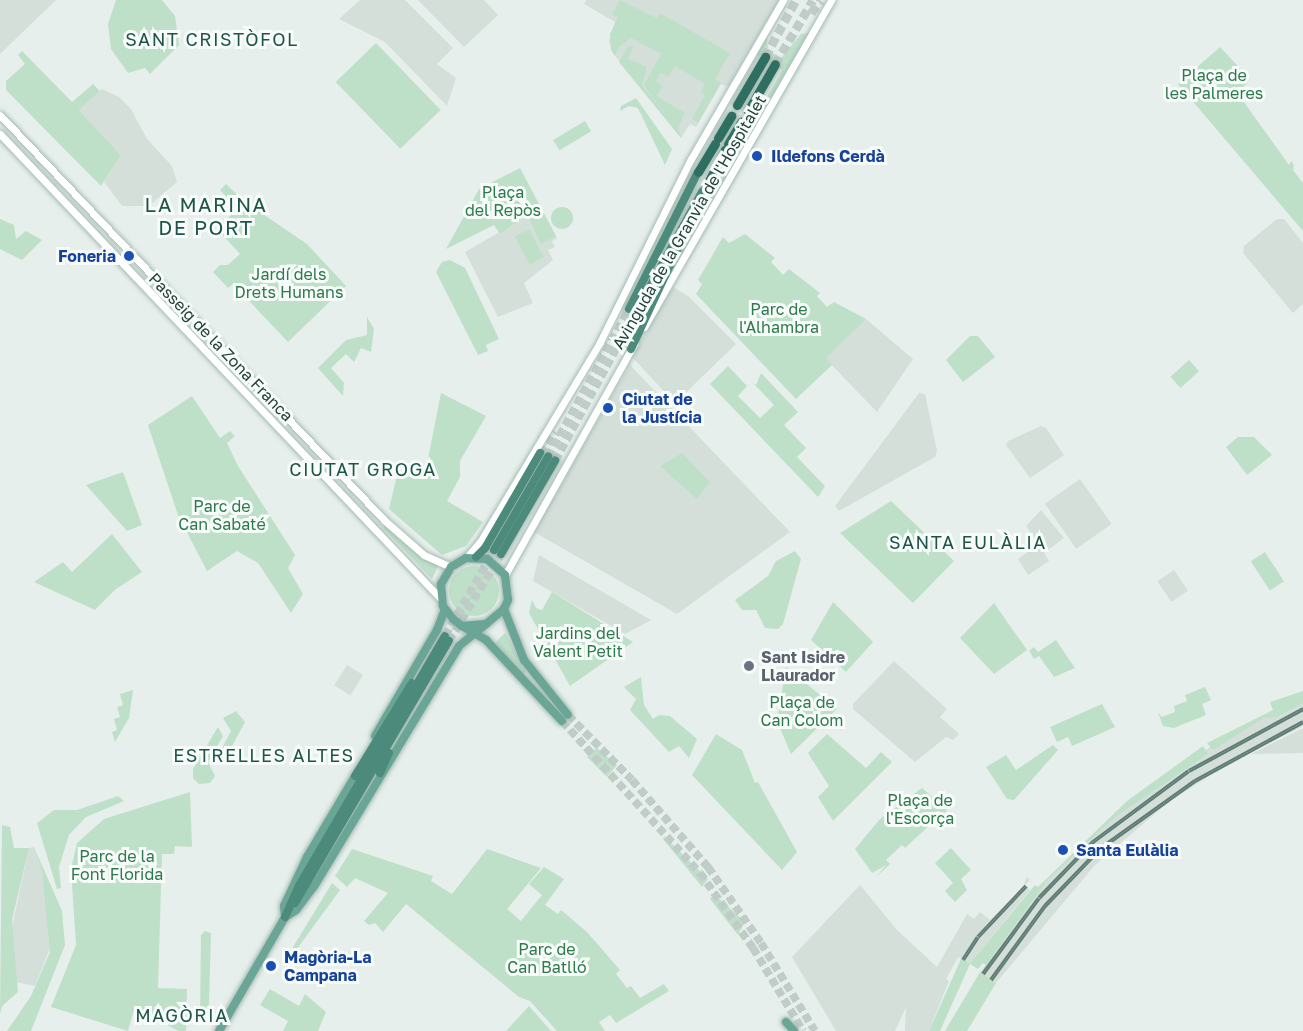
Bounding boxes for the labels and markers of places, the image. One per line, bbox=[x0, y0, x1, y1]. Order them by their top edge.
place label: Ildefons Cerdà bbox=[771, 146, 885, 166]
marker: Ildefons Cerdà bbox=[748, 147, 766, 165]
place label: Foneria bbox=[58, 246, 116, 266]
marker: Foneria bbox=[120, 247, 138, 265]
place label: Ciutat de la Justícia bbox=[622, 389, 702, 427]
marker: Ciutat de la Justícia bbox=[599, 399, 617, 417]
place label: Sant Isidre Llaurador bbox=[761, 647, 845, 685]
marker: Sant Isidre Llaurador bbox=[742, 659, 756, 673]
place label: Santa Eulàlia bbox=[1076, 840, 1179, 860]
marker: Santa Eulàlia bbox=[1054, 841, 1072, 859]
place label: Magòria-La Campana bbox=[284, 947, 372, 985]
marker: Magòria-La Campana bbox=[262, 957, 280, 975]

